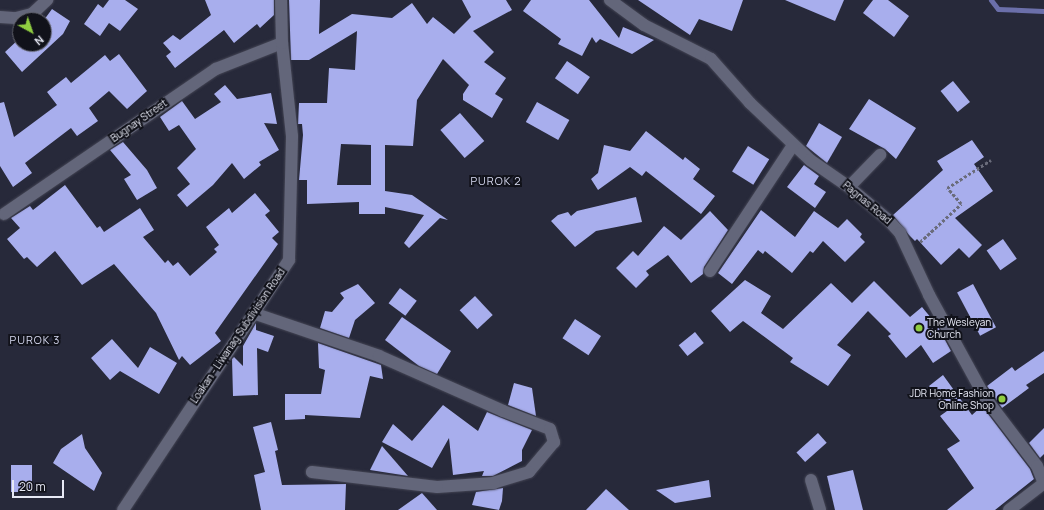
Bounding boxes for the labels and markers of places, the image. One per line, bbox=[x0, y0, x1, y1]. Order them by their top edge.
place label: The Wesleyan Church bbox=[927, 316, 991, 340]
marker: The Wesleyan Church bbox=[914, 323, 924, 333]
place label: JDR Home Fashion Online Shop bbox=[910, 387, 994, 410]
marker: JDR Home Fashion Online Shop bbox=[997, 394, 1007, 404]

